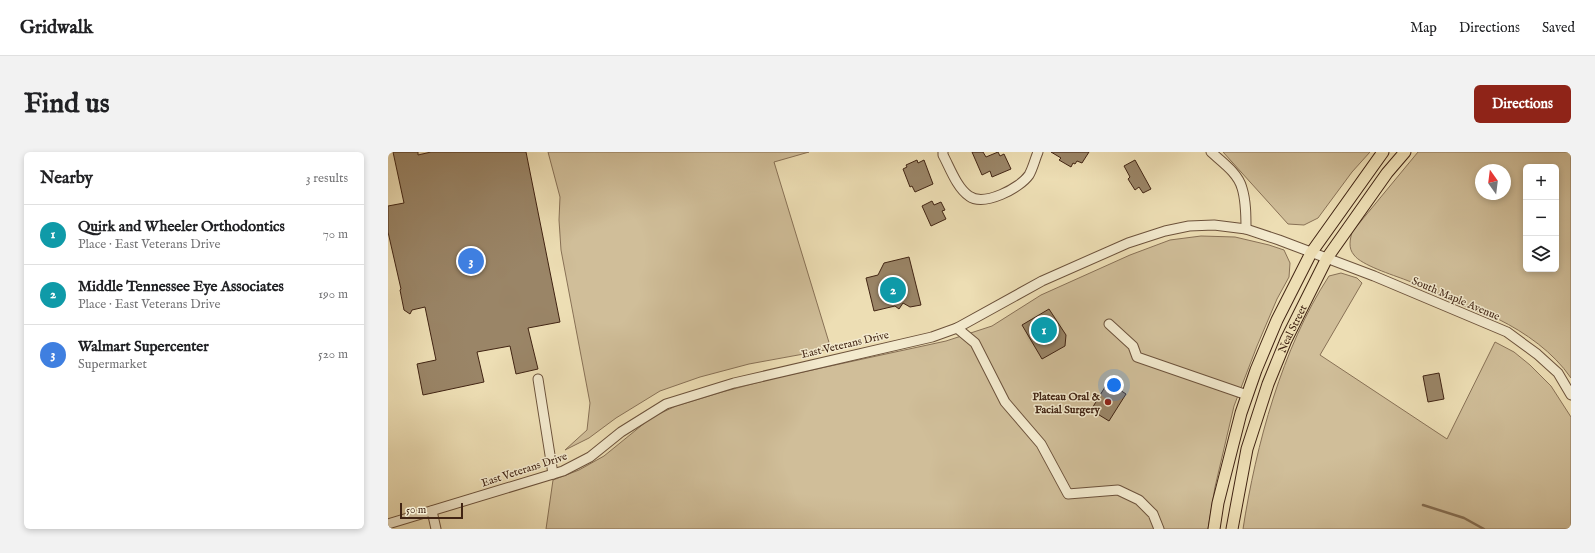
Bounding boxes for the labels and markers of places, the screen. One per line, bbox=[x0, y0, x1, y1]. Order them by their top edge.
pin: 3 bbox=[458, 246, 484, 276]
pin: 2 bbox=[880, 275, 906, 305]
pin: 1 bbox=[1031, 315, 1057, 345]
place label: Plateau Oral & Facial Surgery bbox=[1033, 390, 1101, 417]
marker: Plateau Oral & Facial Surgery bbox=[1103, 397, 1113, 407]

